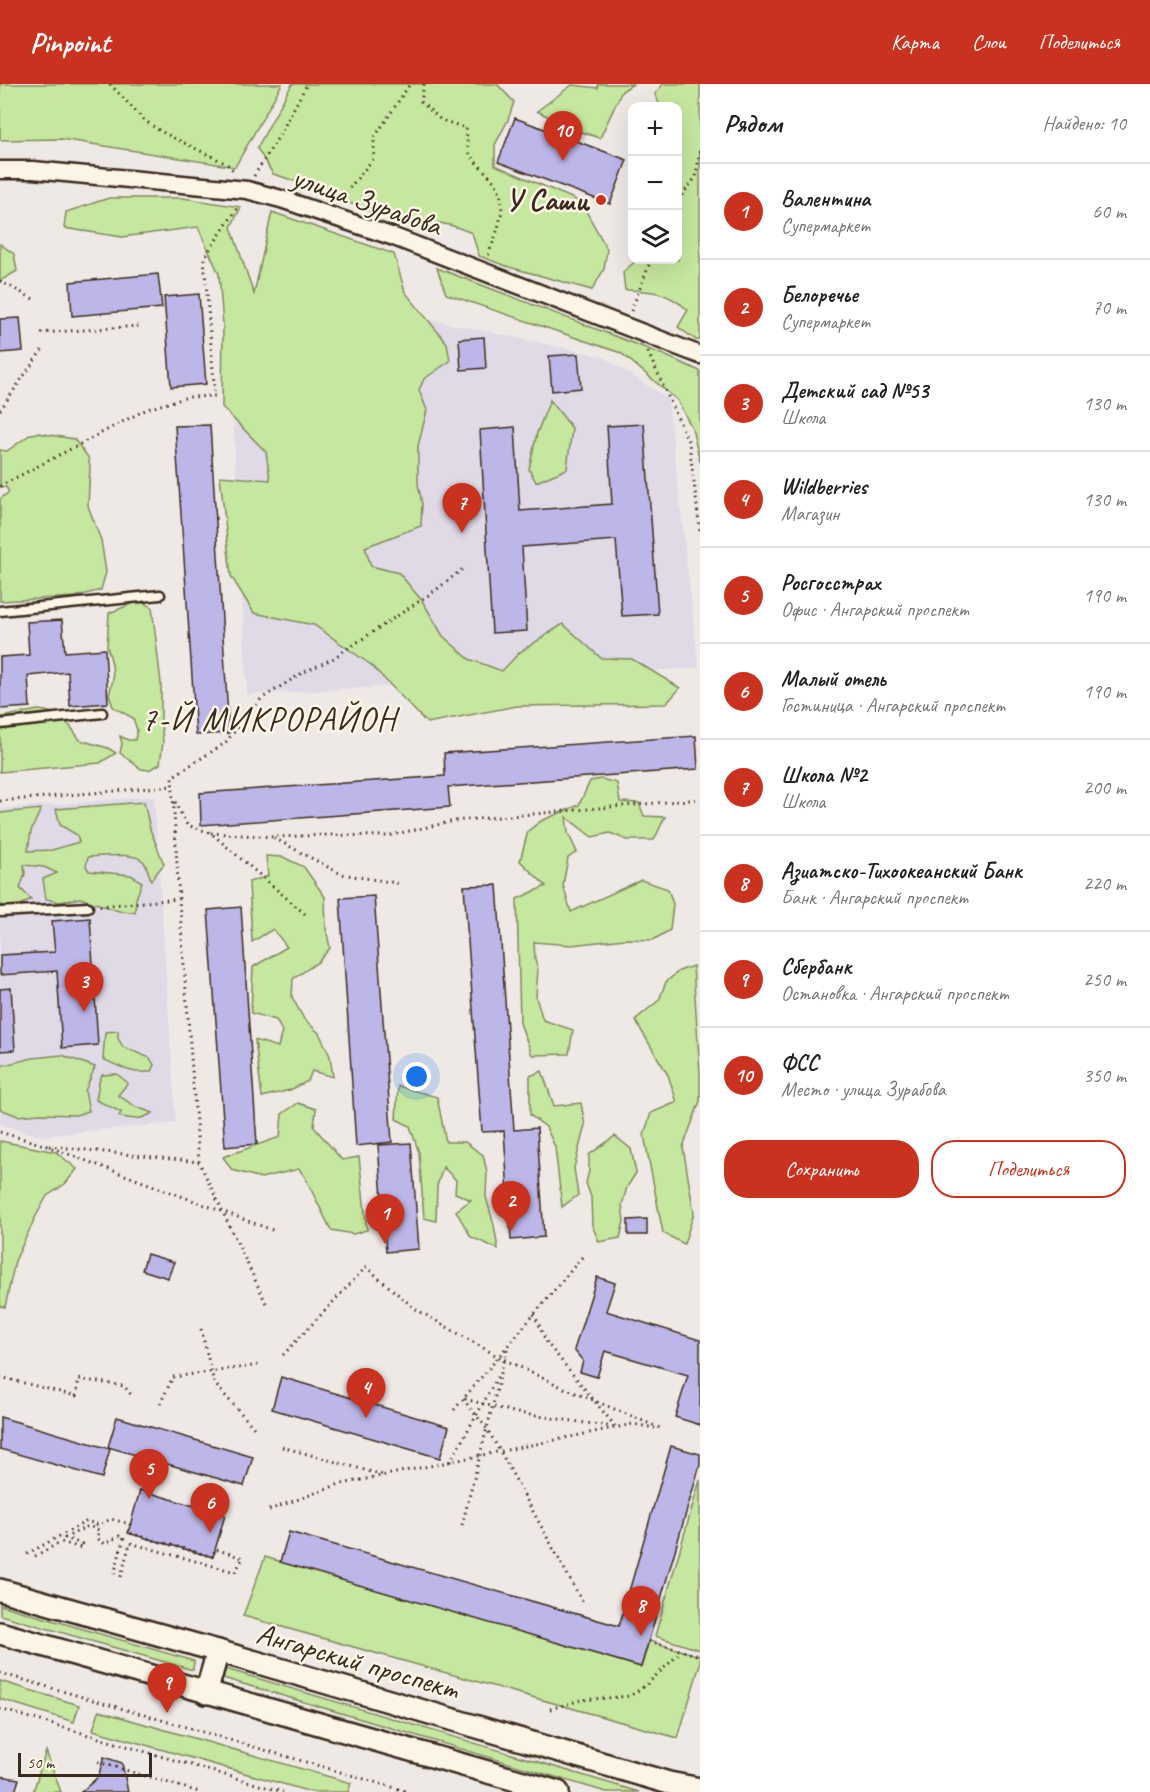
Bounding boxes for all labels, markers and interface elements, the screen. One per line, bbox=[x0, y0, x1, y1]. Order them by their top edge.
text: Pinpoint bbox=[30, 25, 110, 60]
text: Карта bbox=[891, 29, 939, 55]
text: Слои bbox=[972, 29, 1006, 55]
text: Поделиться bbox=[1039, 29, 1120, 55]
map controls bbox=[628, 102, 682, 264]
button: + bbox=[628, 102, 682, 156]
text: Рядом bbox=[724, 107, 782, 140]
text: Найдено: 10 bbox=[1042, 111, 1126, 136]
pin: 10 bbox=[544, 112, 582, 161]
button: − bbox=[628, 156, 682, 210]
street label: улица Зурабова bbox=[285, 157, 448, 245]
place label: У Саши bbox=[505, 181, 590, 219]
text: Валентина bbox=[781, 185, 870, 213]
marker: У Саши bbox=[594, 193, 608, 207]
text: 1 bbox=[739, 199, 748, 224]
text: 60 m bbox=[1092, 199, 1126, 224]
button: layers bbox=[628, 210, 682, 264]
text: Супермаркет bbox=[781, 213, 870, 238]
text: Белоречье bbox=[781, 281, 858, 309]
text: 2 bbox=[739, 295, 748, 320]
text: 70 m bbox=[1092, 295, 1126, 320]
text: Супермаркет bbox=[781, 309, 870, 334]
text: Детский сад №53 bbox=[781, 377, 928, 405]
text: 3 bbox=[739, 391, 748, 416]
text: 130 m bbox=[1083, 391, 1126, 416]
text: Школа bbox=[781, 405, 825, 430]
text: Wildberries bbox=[781, 473, 867, 501]
pin: 7 bbox=[442, 484, 482, 533]
text: 4 bbox=[739, 487, 748, 512]
text: 130 m bbox=[1083, 487, 1126, 512]
text: Магазин bbox=[781, 501, 839, 526]
text: Росгосстрах bbox=[781, 569, 880, 597]
text: 5 bbox=[739, 583, 748, 608]
text: 190 m bbox=[1083, 583, 1126, 608]
text: Офис · Ангарский проспект bbox=[781, 597, 969, 622]
text: Малый отель bbox=[781, 665, 886, 693]
text: 6 bbox=[739, 679, 748, 704]
text: 190 m bbox=[1083, 679, 1126, 704]
text: Гостиница · Ангарский проспект bbox=[781, 693, 1005, 718]
district label: 7-Й МИКРОРАЙОН bbox=[141, 698, 400, 740]
text: Школа №2 bbox=[781, 761, 867, 789]
text: 7 bbox=[739, 775, 748, 800]
text: 200 m bbox=[1083, 775, 1126, 800]
text: Школа bbox=[781, 789, 825, 814]
text: Азиатско-Тихоокеанский Банк bbox=[781, 857, 1022, 885]
text: 8 bbox=[739, 871, 748, 896]
text: 220 m bbox=[1083, 871, 1126, 896]
text: Банк · Ангарский проспект bbox=[781, 885, 968, 910]
text: Сбербанк bbox=[781, 953, 851, 981]
pin: 3 bbox=[64, 962, 104, 1012]
text: 9 bbox=[739, 967, 748, 992]
text: 250 m bbox=[1083, 967, 1126, 992]
text: Остановка · Ангарский проспект bbox=[781, 981, 1009, 1006]
text: ФСС bbox=[781, 1049, 819, 1077]
your location bbox=[402, 1062, 431, 1091]
text: 10 bbox=[735, 1063, 753, 1088]
text: 350 m bbox=[1083, 1063, 1126, 1088]
text: Место · улица Зурабова bbox=[781, 1077, 945, 1102]
button: Сохранить bbox=[724, 1140, 919, 1198]
button: Поделиться bbox=[931, 1140, 1126, 1198]
pin: 2 bbox=[492, 1182, 530, 1231]
pin: 1 bbox=[366, 1194, 404, 1244]
pin: 4 bbox=[346, 1368, 386, 1418]
pin: 5 bbox=[130, 1450, 168, 1499]
pin: 6 bbox=[190, 1484, 230, 1533]
pin: 8 bbox=[622, 1586, 660, 1636]
street label: Ангарский проспект bbox=[252, 1614, 465, 1708]
pin: 9 bbox=[148, 1664, 186, 1713]
scale bar bbox=[18, 1750, 152, 1778]
text: 50 m bbox=[27, 1753, 54, 1773]

